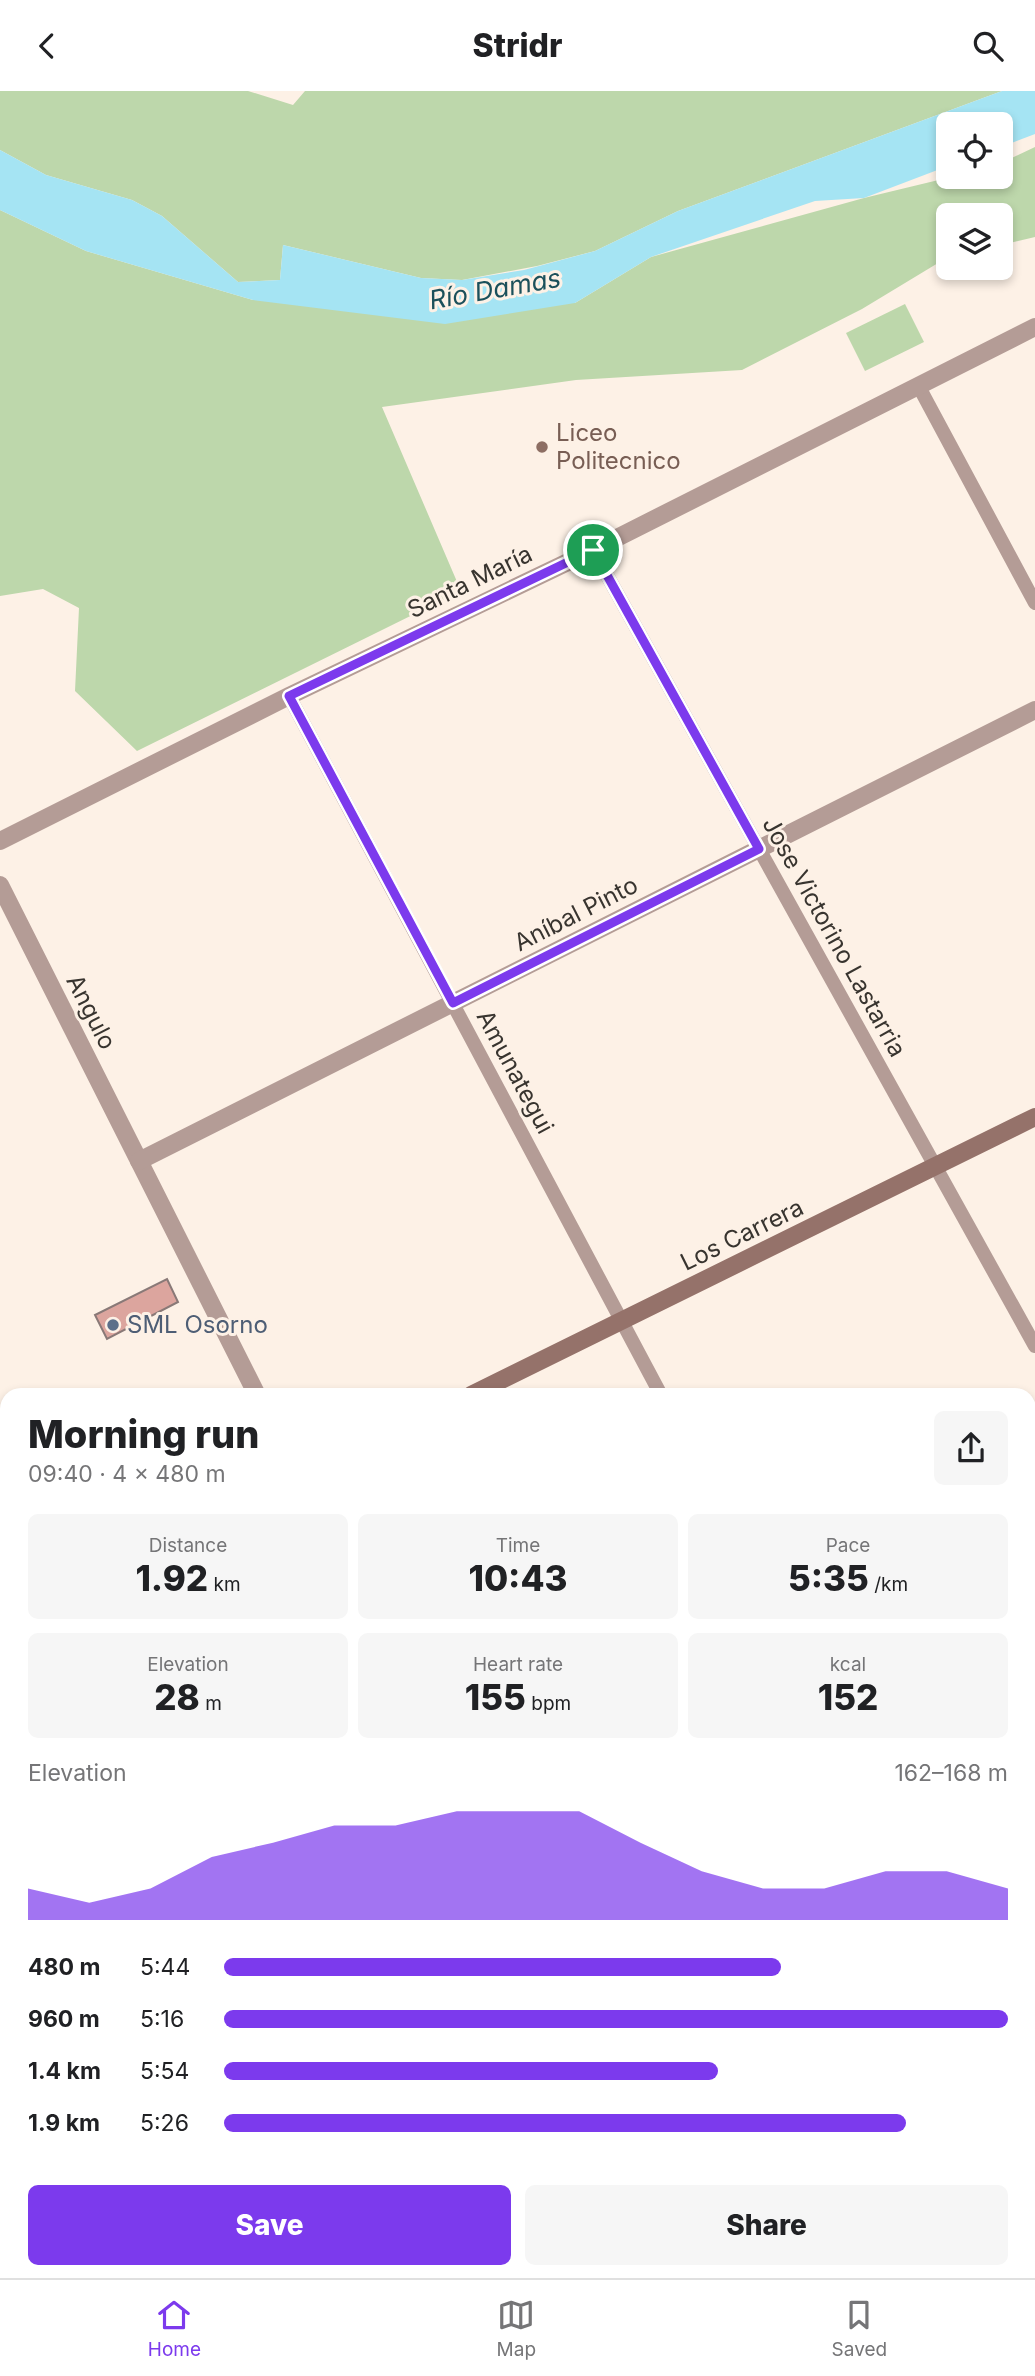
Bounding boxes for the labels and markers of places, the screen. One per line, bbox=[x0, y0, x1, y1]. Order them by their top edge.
place label: Liceo Politecnico bbox=[556, 418, 681, 475]
marker: Liceo Politecnico bbox=[534, 439, 550, 455]
pin bbox=[563, 520, 623, 580]
place label: SML Osorno bbox=[127, 1310, 268, 1339]
marker: SML Osorno bbox=[105, 1317, 121, 1333]

